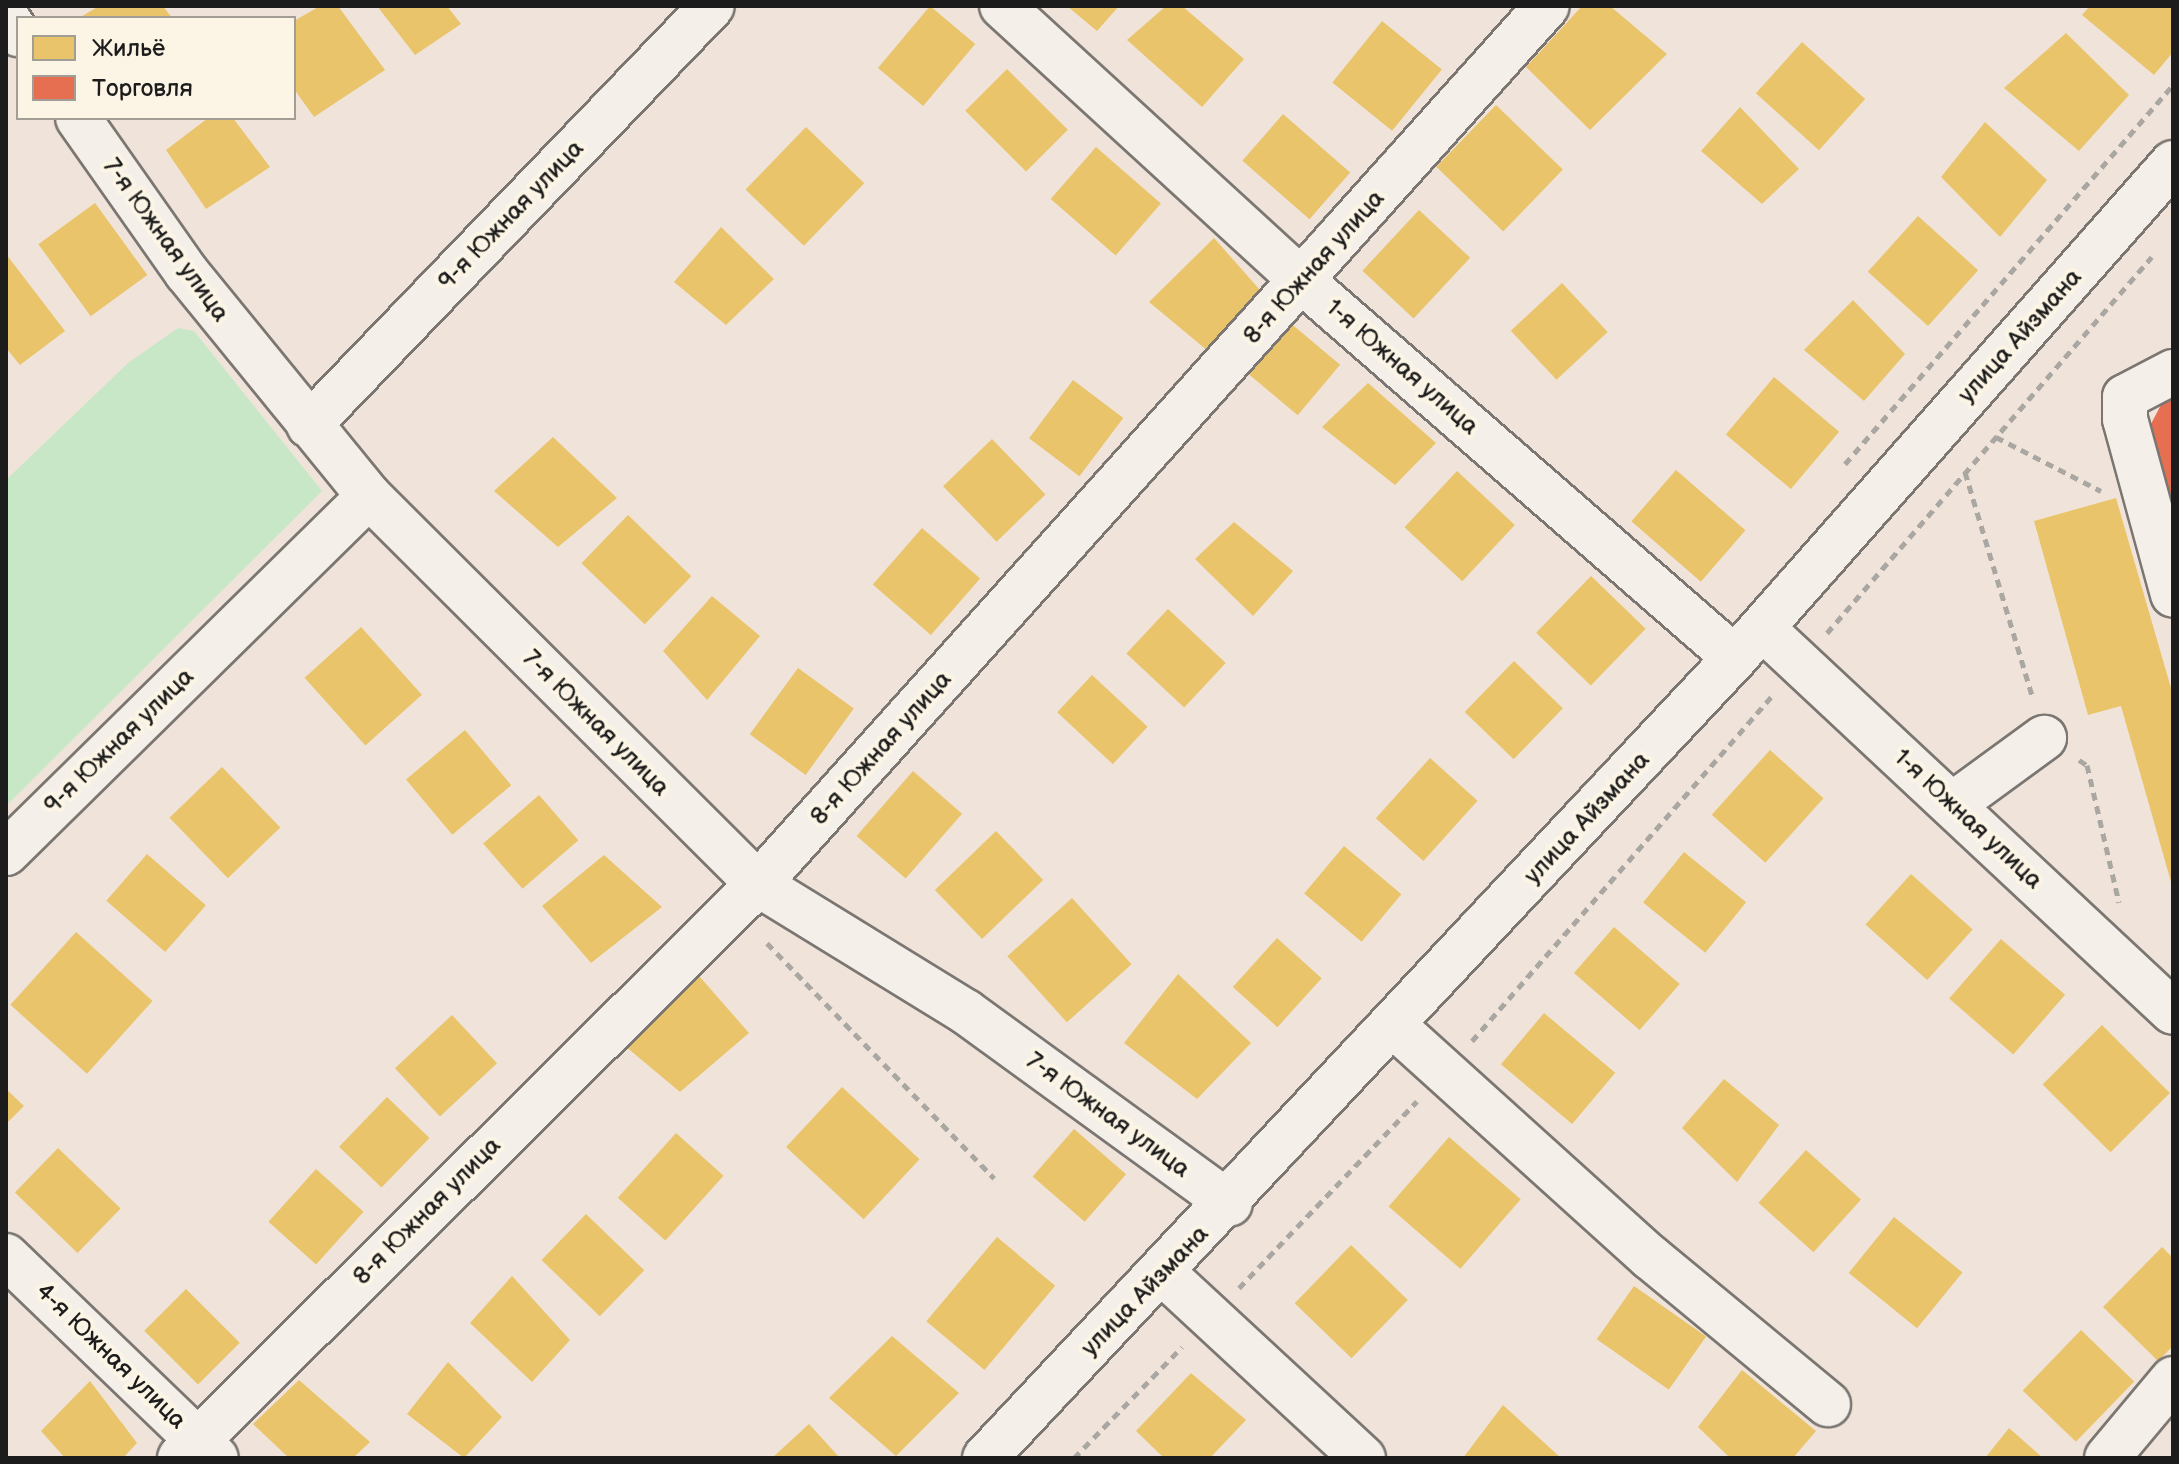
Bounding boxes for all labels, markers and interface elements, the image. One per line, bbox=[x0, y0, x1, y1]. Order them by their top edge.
legend bbox=[16, 16, 296, 120]
text: Жильё bbox=[92, 34, 165, 63]
text: Торговля bbox=[92, 74, 193, 103]
street label: 9-я Южная улица bbox=[432, 134, 590, 296]
street label: 7-я Южная улица bbox=[97, 153, 235, 327]
street label: 8-я Южная улица bbox=[1237, 184, 1391, 350]
street label: улица Айзмана bbox=[1952, 263, 2088, 409]
street label: 1-я Южная улица bbox=[1320, 293, 1484, 441]
street label: 7-я Южная улица bbox=[517, 644, 675, 802]
street label: 9-я Южная улица bbox=[38, 662, 200, 820]
street label: 8-я Южная улица bbox=[804, 665, 958, 831]
street label: 1-я Южная улица bbox=[1888, 743, 2048, 895]
street label: улица Айзмана bbox=[1518, 746, 1656, 890]
street label: 7-я Южная улица bbox=[1021, 1046, 1195, 1184]
street label: 8-я Южная улица bbox=[347, 1131, 507, 1291]
street label: улица Айзмана bbox=[1075, 1220, 1215, 1362]
street label: 4-я Южная улица bbox=[30, 1277, 192, 1435]

